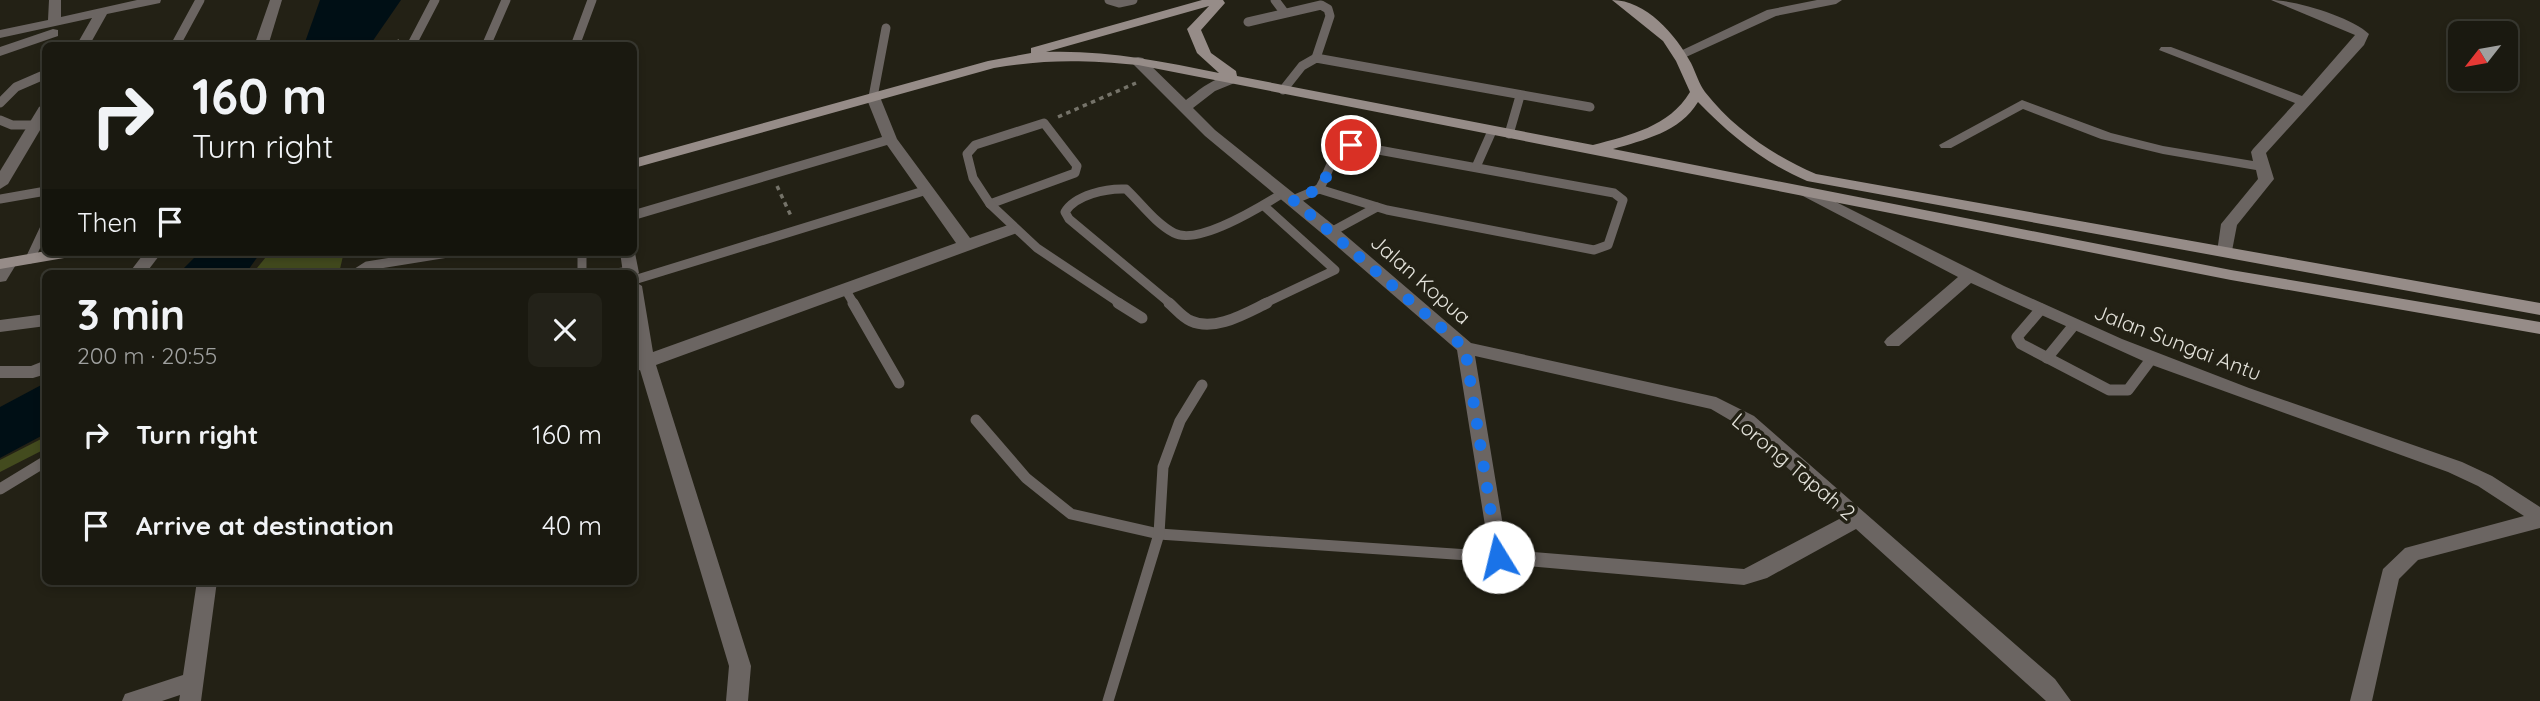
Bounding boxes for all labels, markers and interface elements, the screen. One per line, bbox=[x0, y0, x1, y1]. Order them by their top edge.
north arrow bbox=[2448, 21, 2518, 91]
map controls bbox=[2448, 21, 2518, 91]
text: 160 m bbox=[192, 65, 327, 126]
icon: right bbox=[77, 70, 168, 161]
pin bbox=[1321, 115, 1381, 175]
text: Turn right bbox=[192, 126, 333, 166]
icon: arrive bbox=[1332, 126, 1370, 164]
icon: arrive bbox=[151, 203, 189, 241]
text: Then bbox=[77, 206, 137, 239]
street label: Jalan Kopua bbox=[1366, 229, 1476, 329]
text: 3 min bbox=[77, 288, 185, 341]
button: close bbox=[528, 293, 602, 367]
street label: Jalan Sungai Antu bbox=[2091, 298, 2265, 386]
text: 200 m · 20:55 bbox=[77, 341, 217, 370]
street label: Lorong Tapah 2 bbox=[1727, 407, 1861, 525]
icon: right bbox=[77, 416, 115, 454]
text: Turn right bbox=[136, 418, 258, 451]
text: 160 m bbox=[532, 418, 602, 451]
icon: arrive bbox=[77, 507, 115, 545]
text: Arrive at destination bbox=[136, 509, 394, 542]
text: 40 m bbox=[542, 509, 602, 542]
position arrow bbox=[1461, 520, 1535, 594]

